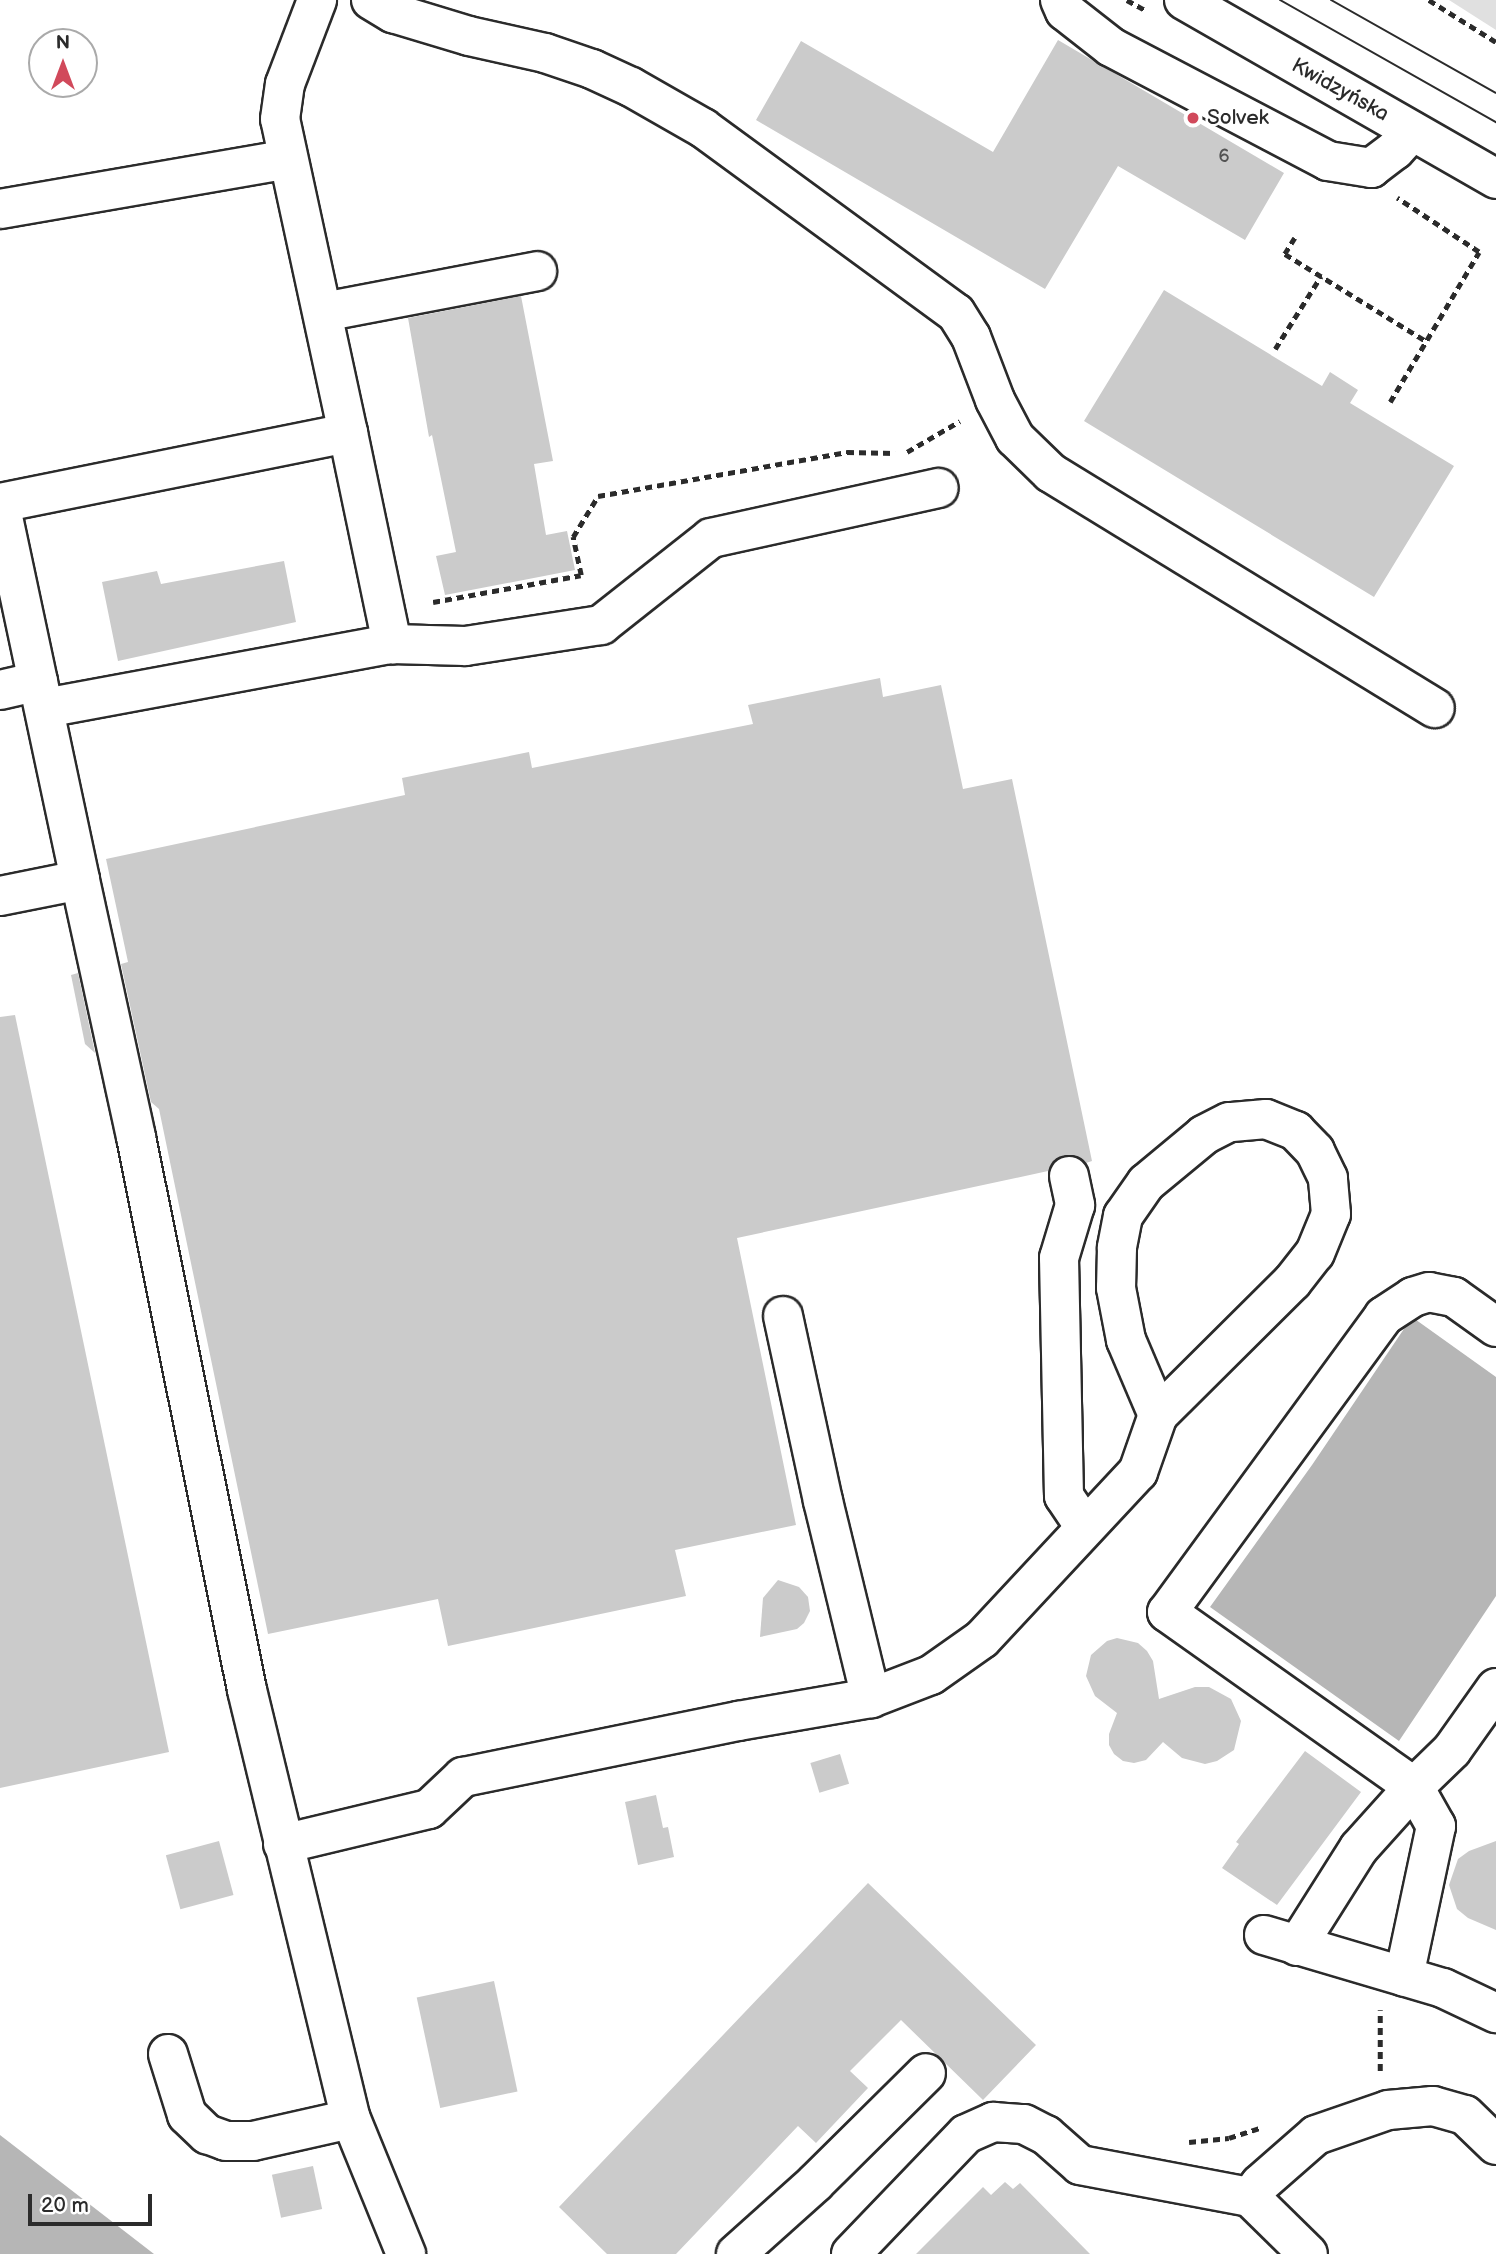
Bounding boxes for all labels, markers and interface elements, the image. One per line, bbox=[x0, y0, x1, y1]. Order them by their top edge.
north arrow bbox=[28, 28, 98, 98]
text: N bbox=[56, 32, 70, 55]
street label: Kwidzyńska bbox=[1287, 53, 1393, 127]
place label: Solvek bbox=[1207, 105, 1269, 131]
marker: Solvek bbox=[1185, 110, 1201, 126]
house number: 6 bbox=[1219, 146, 1229, 168]
scale bar bbox=[32, 2180, 156, 2224]
text: 20 m bbox=[41, 2193, 89, 2218]

